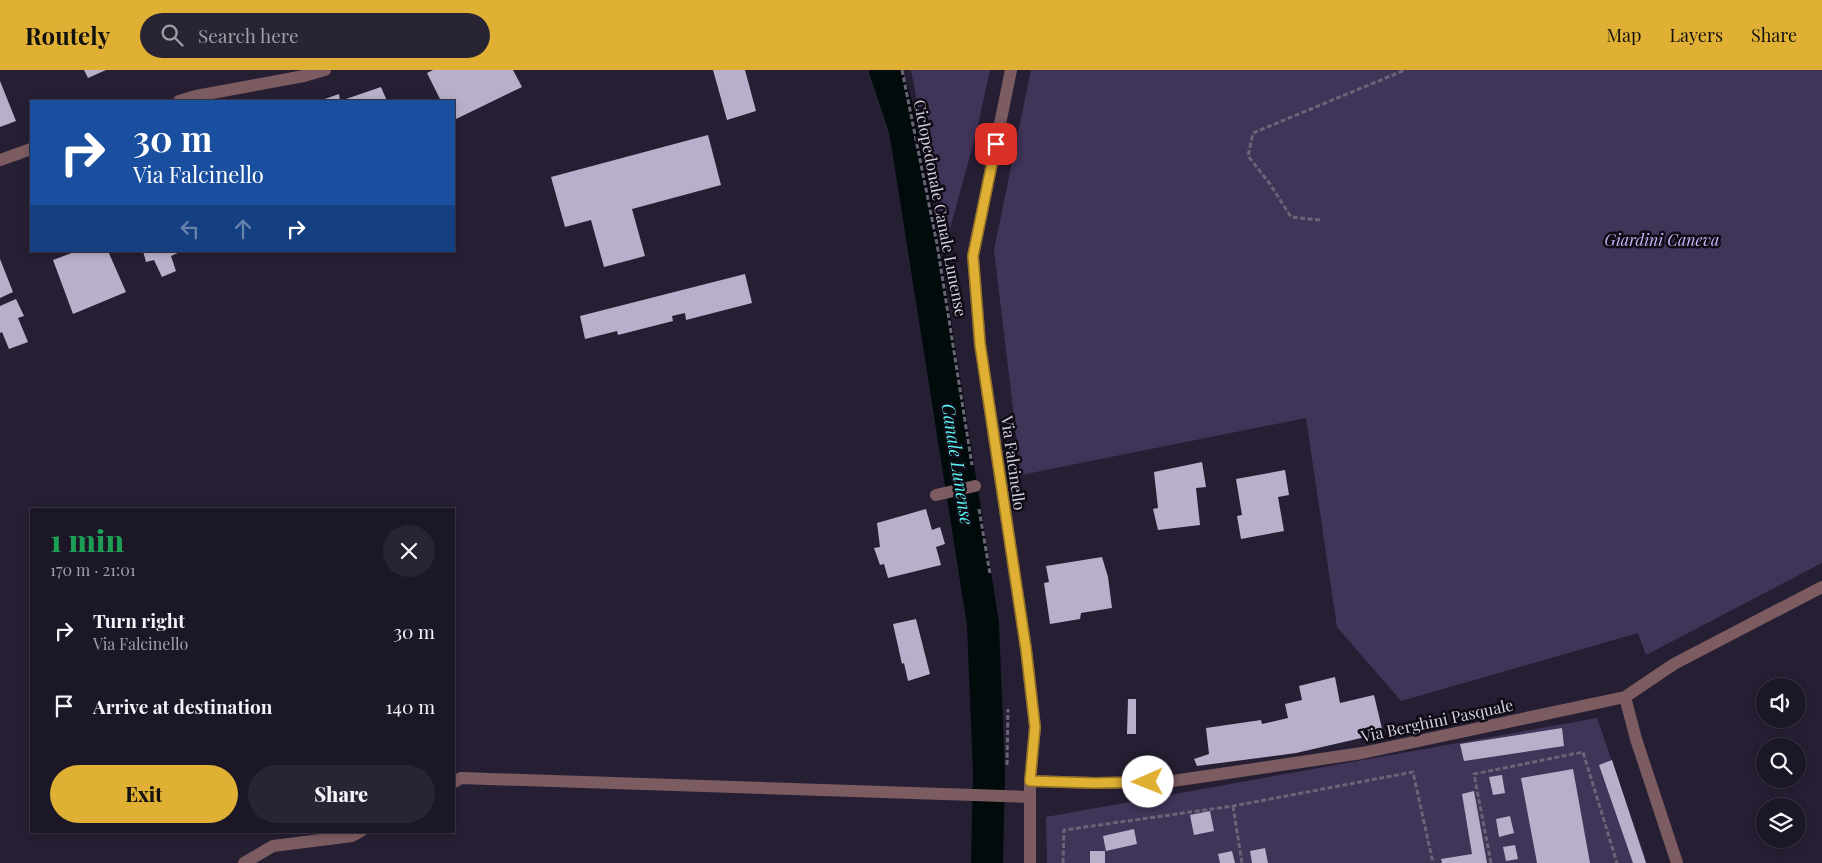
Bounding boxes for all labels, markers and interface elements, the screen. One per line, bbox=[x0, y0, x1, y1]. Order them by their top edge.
search box bbox=[140, 13, 490, 58]
text: Routely bbox=[25, 19, 110, 51]
icon: search bbox=[158, 21, 186, 49]
text: Search here bbox=[198, 22, 299, 48]
text: Map bbox=[1606, 23, 1641, 47]
text: Layers bbox=[1669, 23, 1723, 47]
text: Share bbox=[1751, 23, 1797, 47]
street label: Ciclopedonale Canale Lunense bbox=[910, 98, 972, 318]
text: 30 m bbox=[133, 114, 213, 161]
icon: right bbox=[50, 120, 115, 185]
pin bbox=[975, 123, 1017, 165]
icon: arrive bbox=[982, 130, 1010, 158]
text: Via Falcinello bbox=[133, 159, 264, 189]
icon: left bbox=[176, 215, 204, 243]
icon: ahead bbox=[229, 215, 257, 243]
icon: right bbox=[282, 215, 310, 243]
park label: Giardini Caneva bbox=[1605, 229, 1719, 250]
water label: Canale Lunense bbox=[937, 402, 979, 527]
street label: Via Falcinello bbox=[997, 413, 1031, 512]
text: 1 min bbox=[50, 520, 124, 560]
button: close bbox=[383, 525, 435, 577]
text: 170 m · 21:01 bbox=[50, 559, 136, 580]
text: Turn right bbox=[93, 607, 185, 633]
icon: right bbox=[50, 617, 78, 645]
text: 30 m bbox=[393, 618, 435, 644]
text: Via Falcinello bbox=[93, 633, 188, 654]
map controls bbox=[1756, 678, 1806, 848]
button: sound bbox=[1756, 678, 1806, 728]
icon: arrive bbox=[50, 692, 78, 720]
text: Arrive at destination bbox=[93, 693, 273, 719]
text: 140 m bbox=[386, 693, 435, 719]
street label: Via Berghini Pasquale bbox=[1358, 694, 1515, 747]
button: search bbox=[1756, 738, 1806, 788]
position arrow bbox=[1121, 755, 1173, 807]
button: Exit bbox=[50, 765, 238, 823]
button: Share bbox=[248, 765, 435, 823]
button: layers bbox=[1756, 798, 1806, 848]

